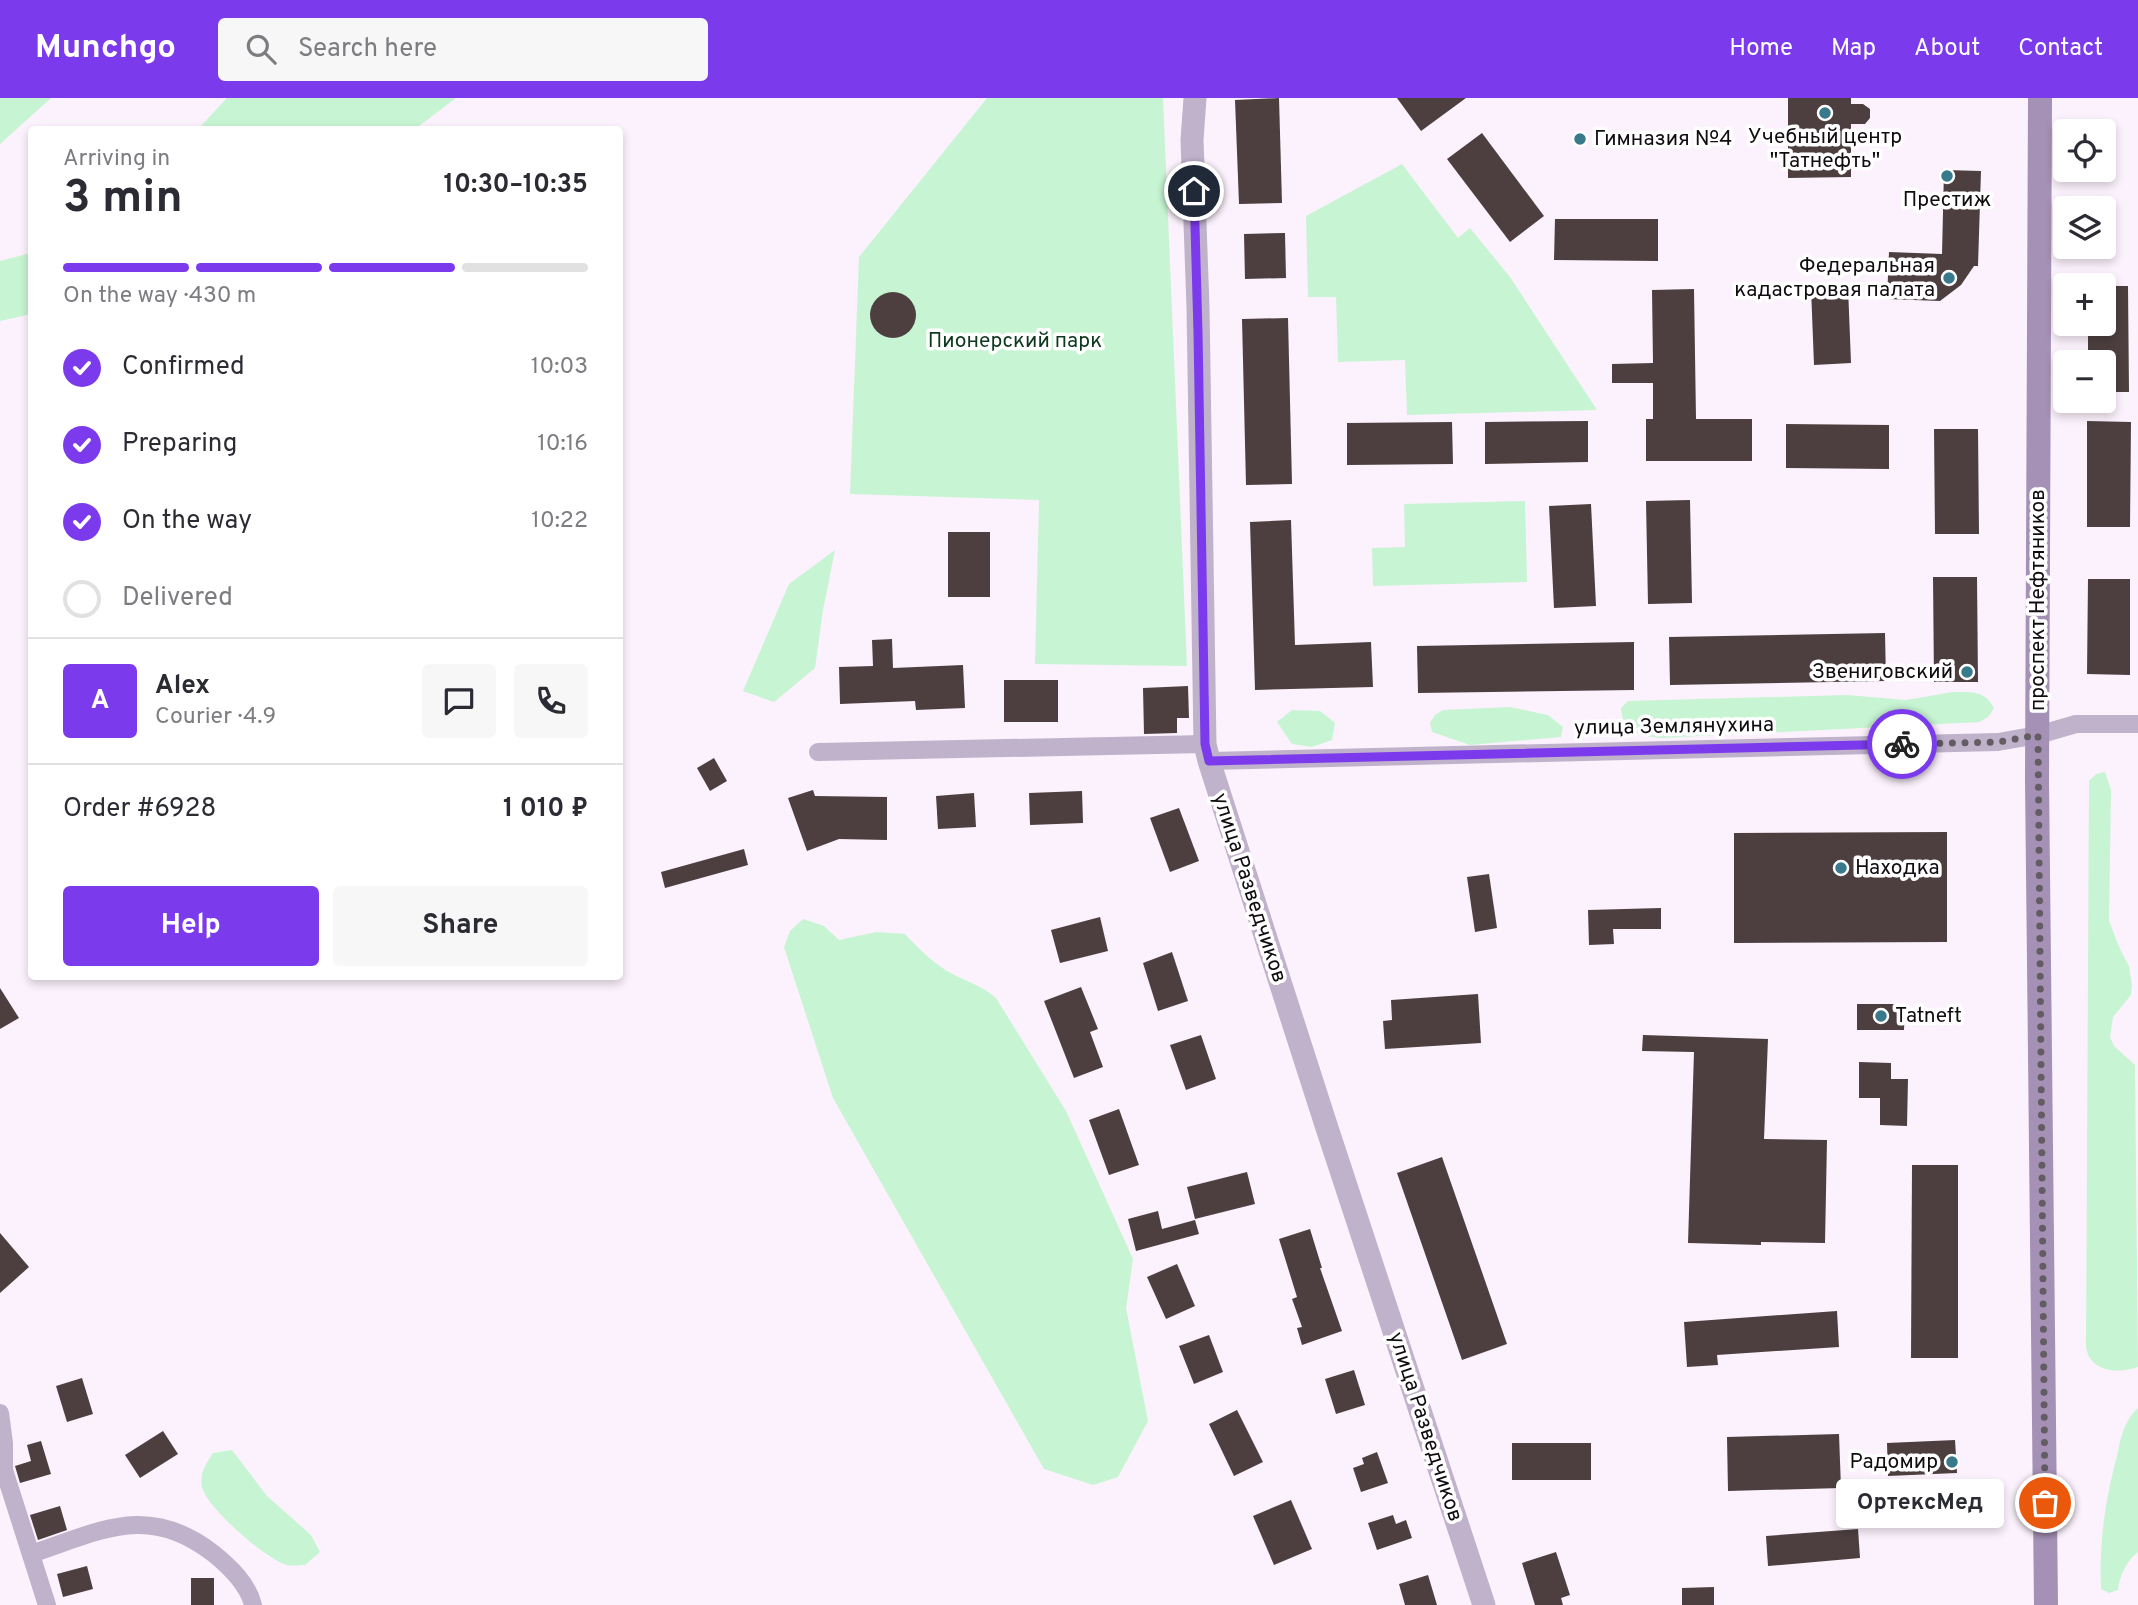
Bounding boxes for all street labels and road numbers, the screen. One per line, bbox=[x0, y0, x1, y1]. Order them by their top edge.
street label: проспект Нефтяников bbox=[2025, 489, 2052, 711]
street label: улица Землянухина bbox=[1574, 712, 1774, 742]
street label: улица Разведчиков bbox=[1206, 790, 1292, 986]
street label: улица Разведчиков bbox=[1382, 1329, 1468, 1525]

